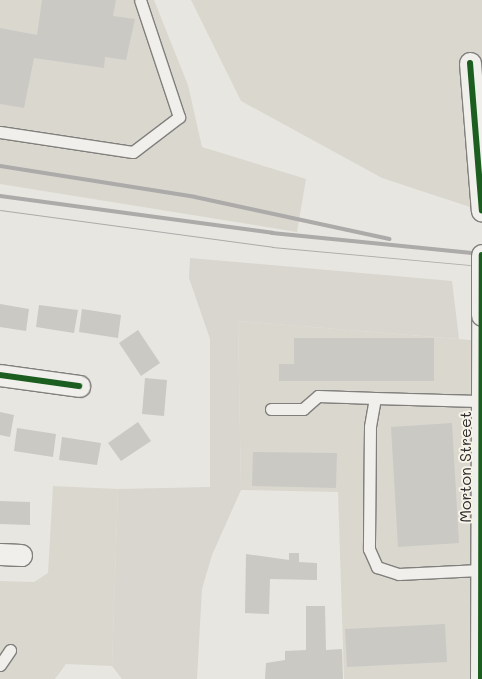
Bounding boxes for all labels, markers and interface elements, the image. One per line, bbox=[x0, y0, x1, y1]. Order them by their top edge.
street label: Morton Street bbox=[455, 411, 475, 523]

